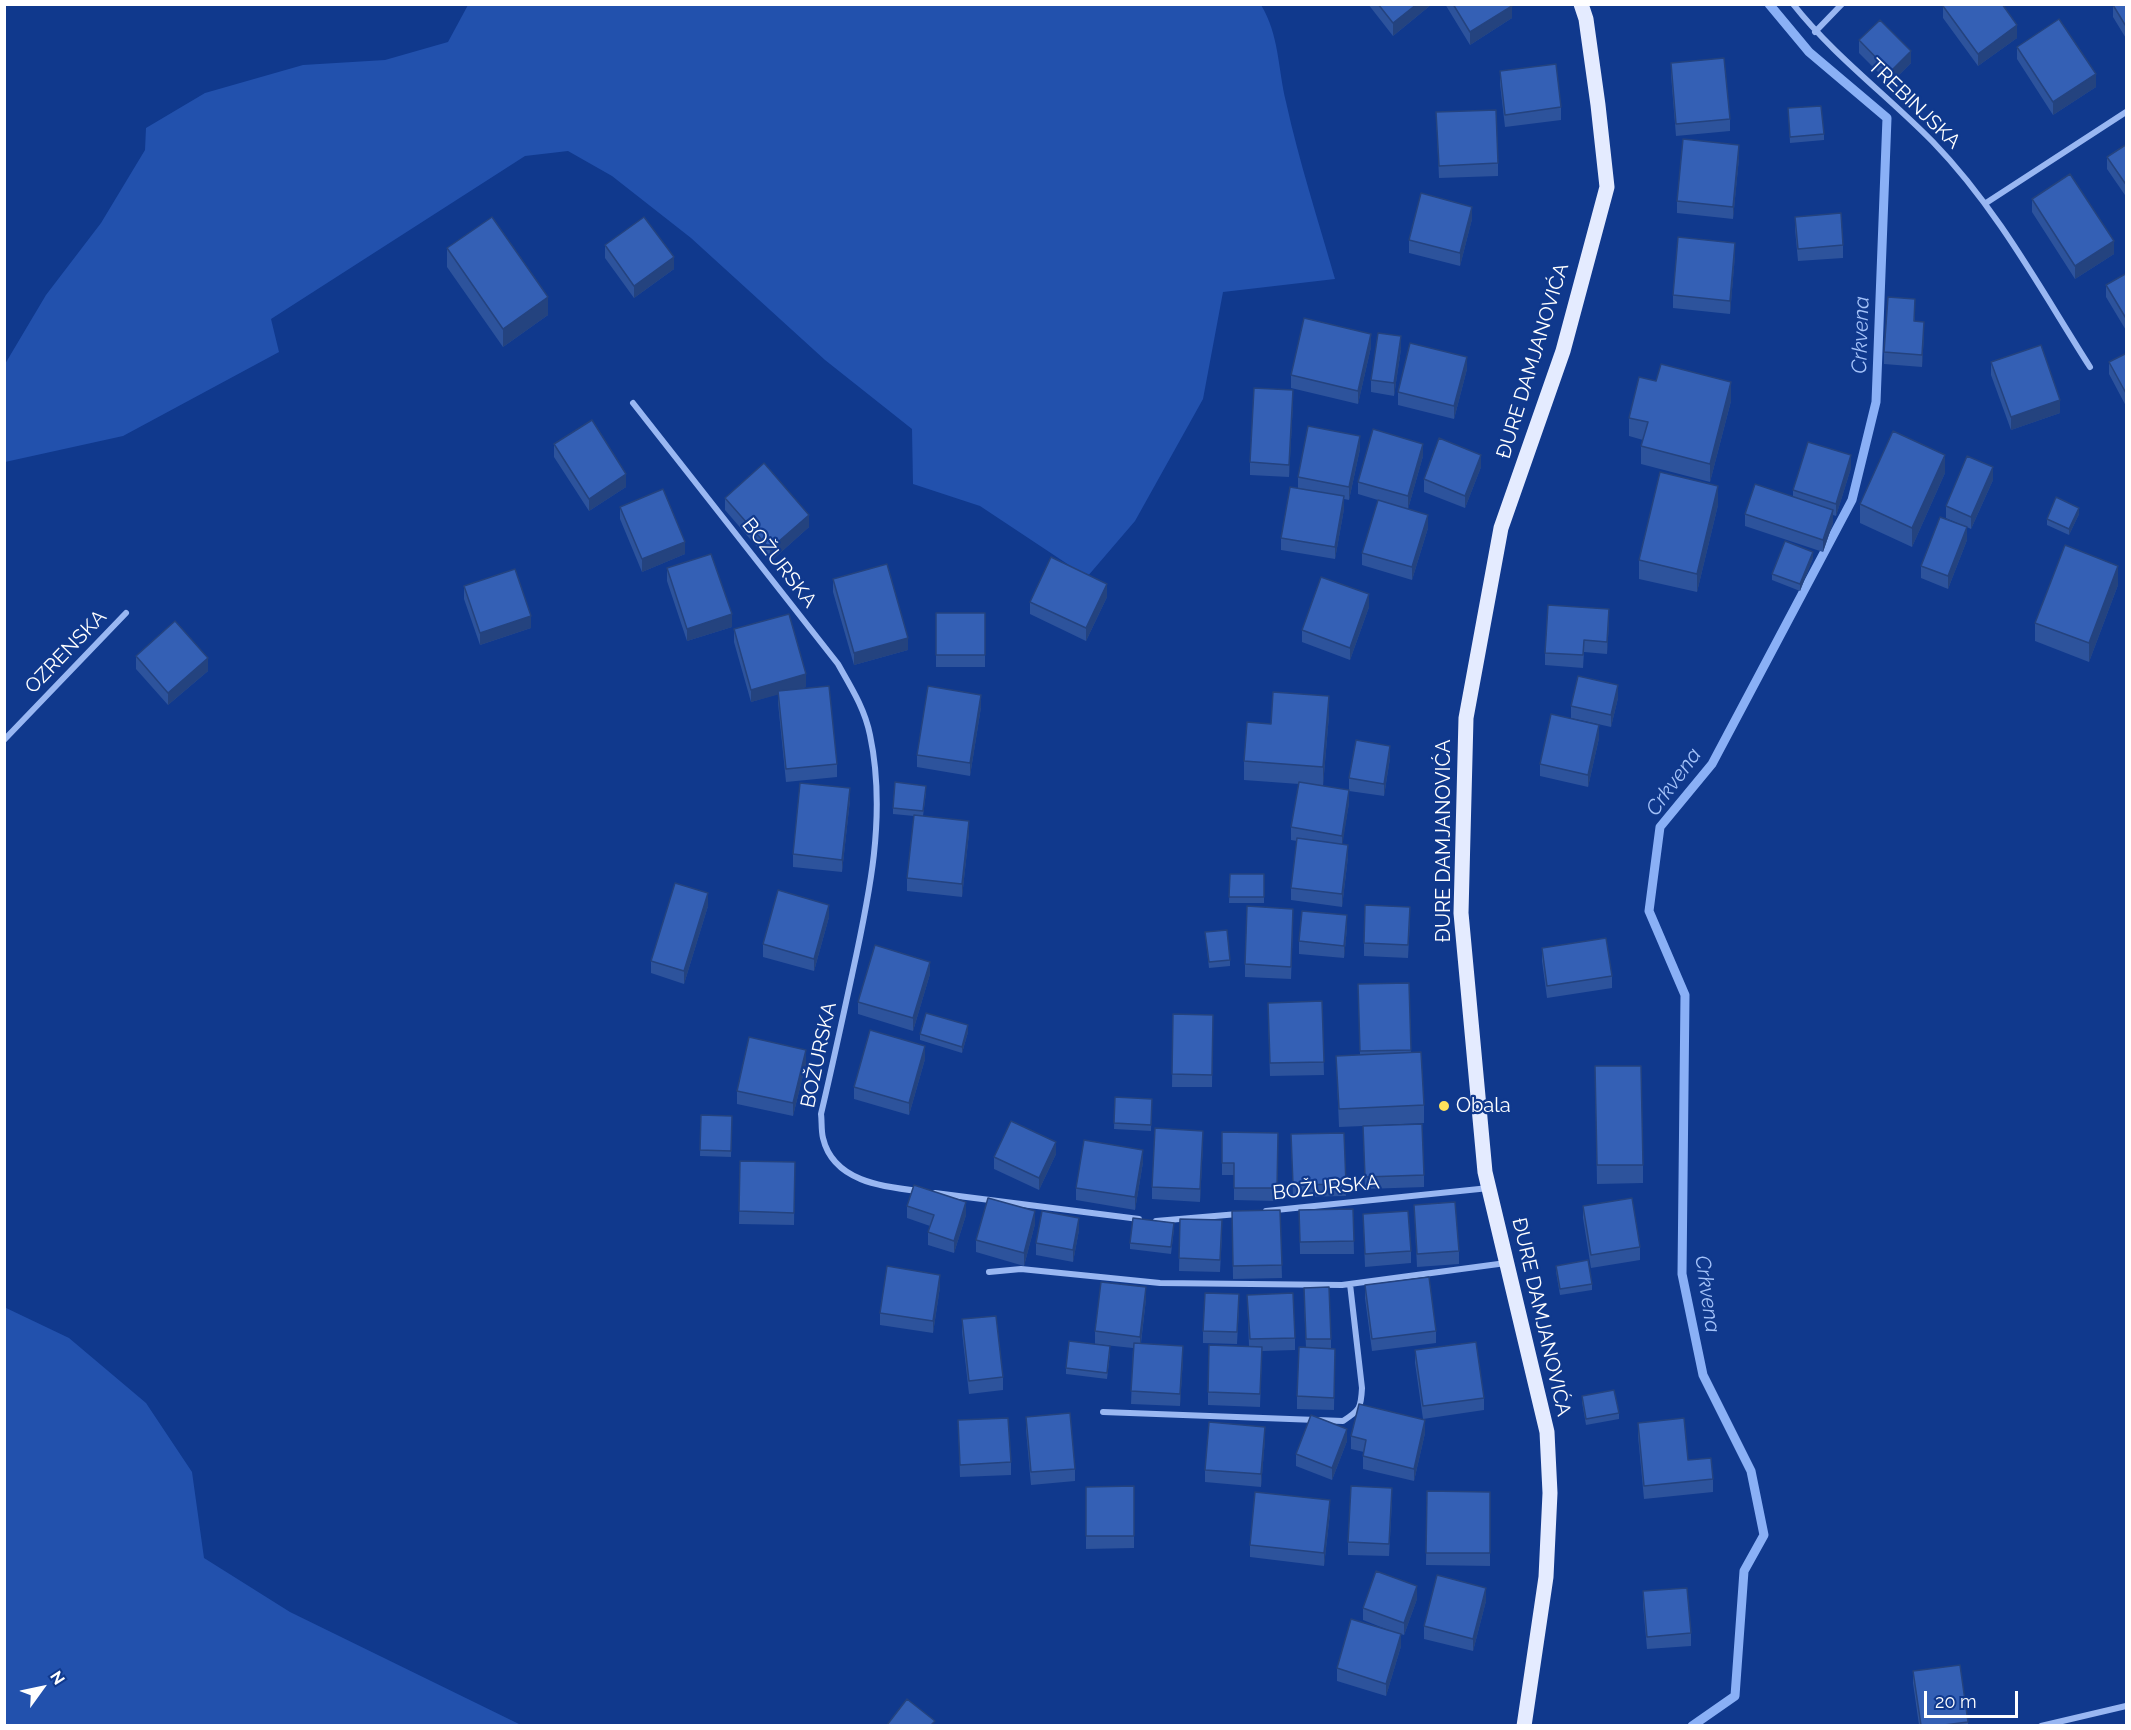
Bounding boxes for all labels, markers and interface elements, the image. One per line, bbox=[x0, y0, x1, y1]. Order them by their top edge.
street label: TREBINJSKA bbox=[1863, 54, 1965, 154]
street label: ĐURE DAMJANOVIĆA bbox=[1492, 260, 1574, 462]
water label: Crkvena bbox=[1847, 296, 1875, 374]
street label: BOŽURSKA bbox=[737, 513, 821, 613]
street label: OZRENSKA bbox=[20, 605, 112, 699]
street label: ĐURE DAMJANOVIĆA bbox=[1432, 739, 1456, 943]
water label: Crkvena bbox=[1641, 743, 1707, 821]
street label: BOŽURSKA bbox=[796, 1000, 842, 1110]
place label: Obala bbox=[1456, 1094, 1511, 1118]
marker: Obala bbox=[1437, 1099, 1451, 1113]
street label: BOŽURSKA bbox=[1271, 1170, 1381, 1206]
street label: ĐURE DAMJANOVIĆA bbox=[1506, 1215, 1576, 1419]
water label: Crkvena bbox=[1689, 1254, 1725, 1334]
north arrow bbox=[12, 1658, 72, 1718]
text: N bbox=[46, 1668, 69, 1688]
scale bar bbox=[1927, 1679, 2022, 1717]
text: 20 m bbox=[1935, 1691, 1977, 1712]

